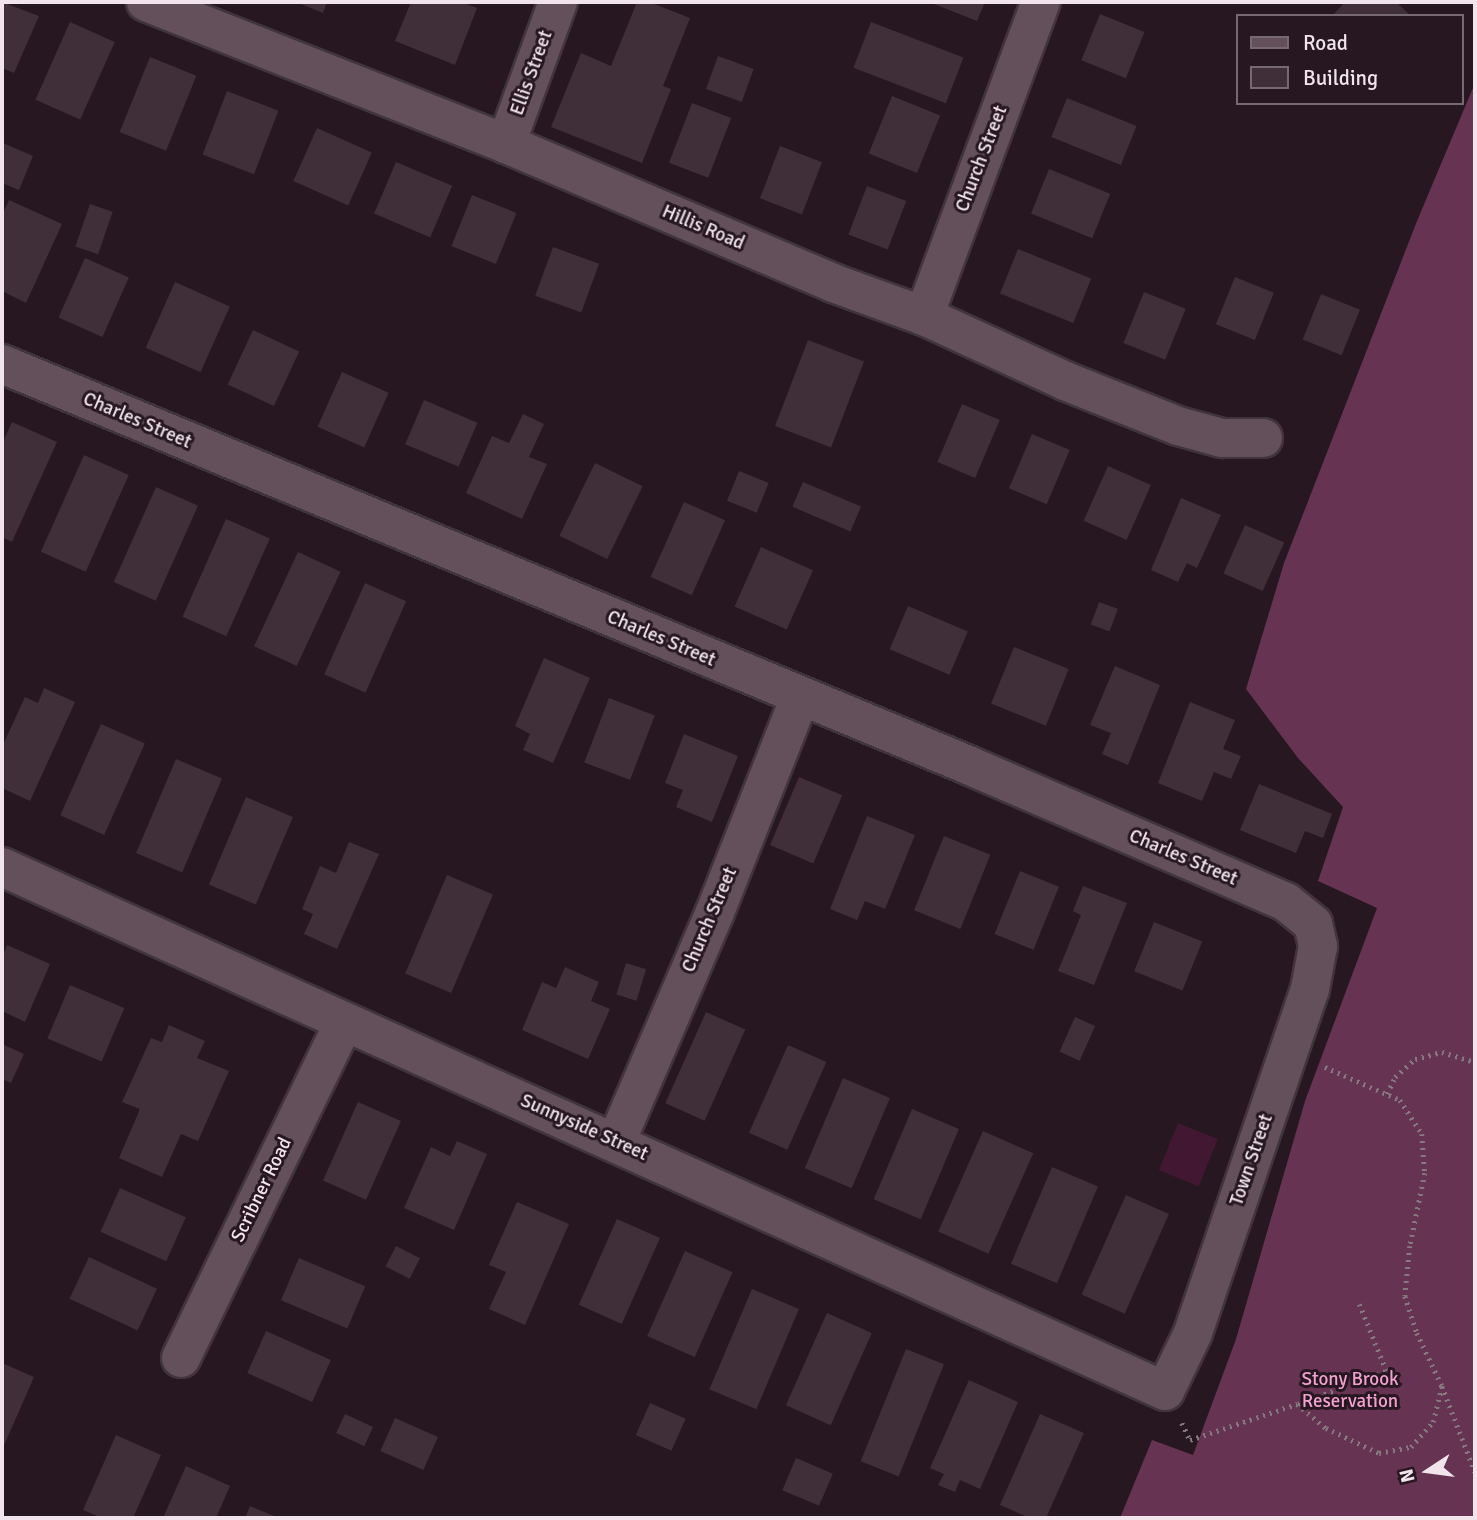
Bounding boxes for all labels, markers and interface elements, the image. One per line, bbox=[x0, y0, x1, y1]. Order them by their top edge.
legend bbox=[1236, 14, 1463, 105]
street label: Ellis Street bbox=[506, 27, 558, 119]
text: Road bbox=[1303, 30, 1348, 56]
text: Building bbox=[1303, 65, 1378, 91]
street label: Church Street bbox=[951, 103, 1013, 215]
street label: Hillis Road bbox=[658, 200, 748, 256]
street label: Charles Street bbox=[79, 388, 195, 454]
street label: Charles Street bbox=[603, 606, 719, 672]
street label: Charles Street bbox=[1125, 825, 1241, 891]
street label: Church Street bbox=[678, 864, 742, 976]
street label: Sunnyside Street bbox=[517, 1090, 651, 1166]
street label: Town Street bbox=[1226, 1111, 1278, 1209]
street label: Scribner Road bbox=[227, 1134, 297, 1246]
park label: Stony Brook Reservation bbox=[1301, 1369, 1399, 1413]
north arrow bbox=[1393, 1436, 1463, 1506]
text: N bbox=[1394, 1467, 1421, 1485]

